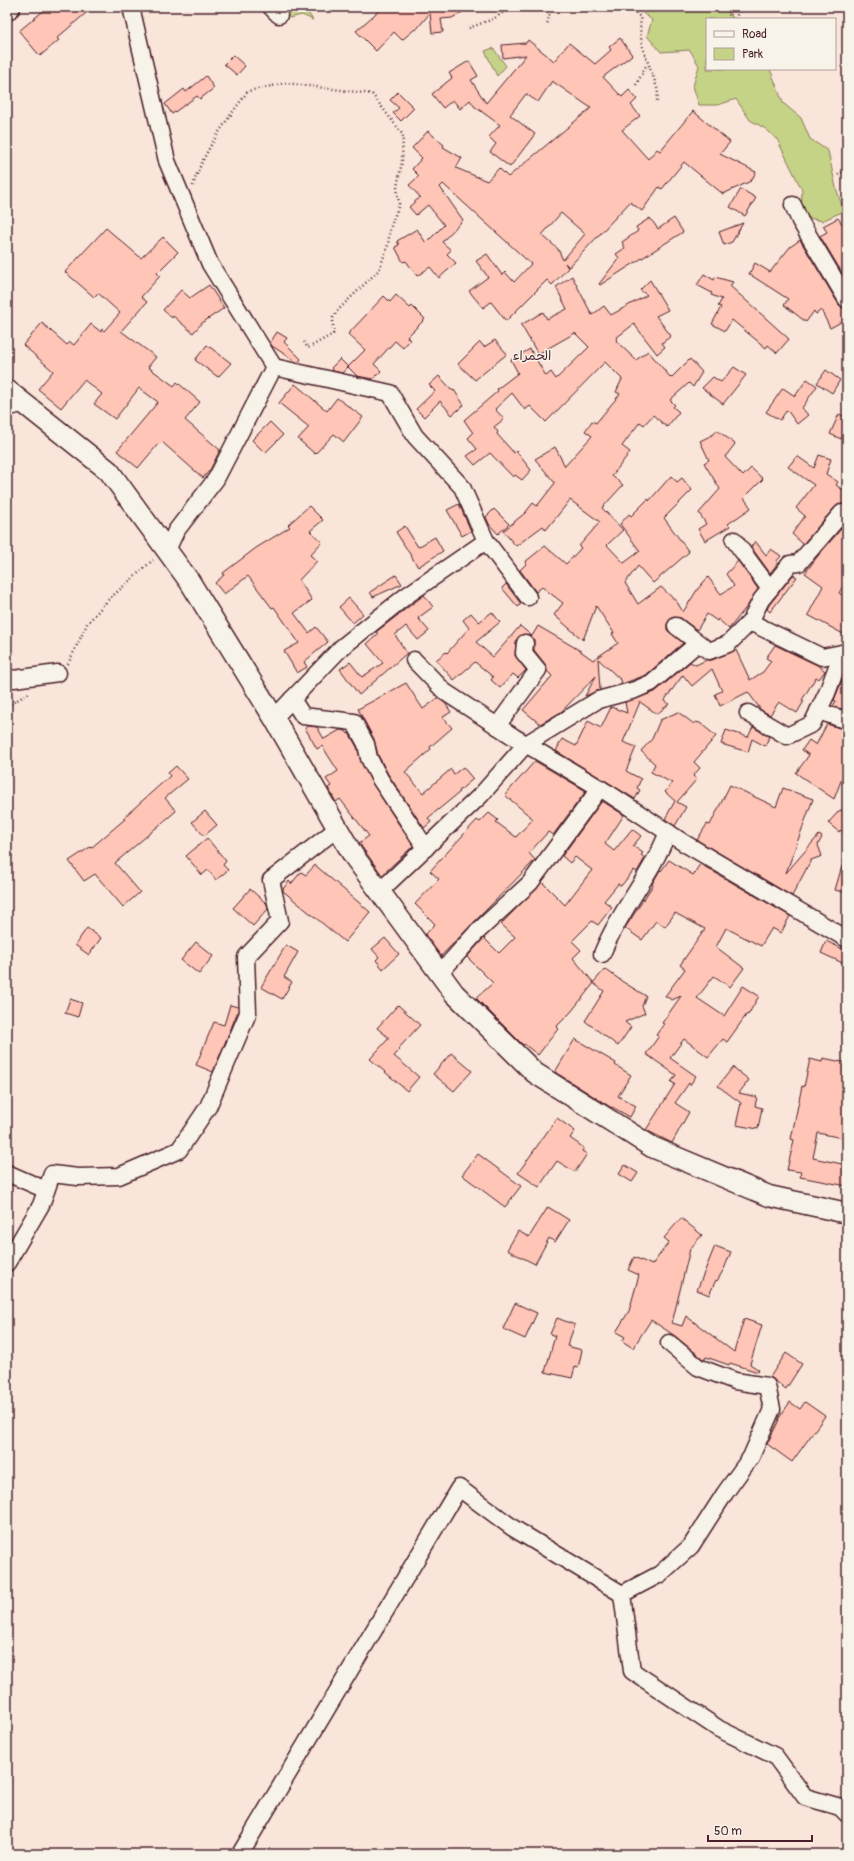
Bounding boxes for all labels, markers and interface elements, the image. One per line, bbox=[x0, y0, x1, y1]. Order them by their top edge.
legend bbox=[706, 18, 836, 70]
text: Road bbox=[742, 27, 767, 42]
text: Park bbox=[742, 47, 763, 62]
district label: الحمراء bbox=[513, 348, 551, 364]
scale bar bbox=[708, 1817, 812, 1843]
text: 50 m bbox=[714, 1824, 742, 1839]

